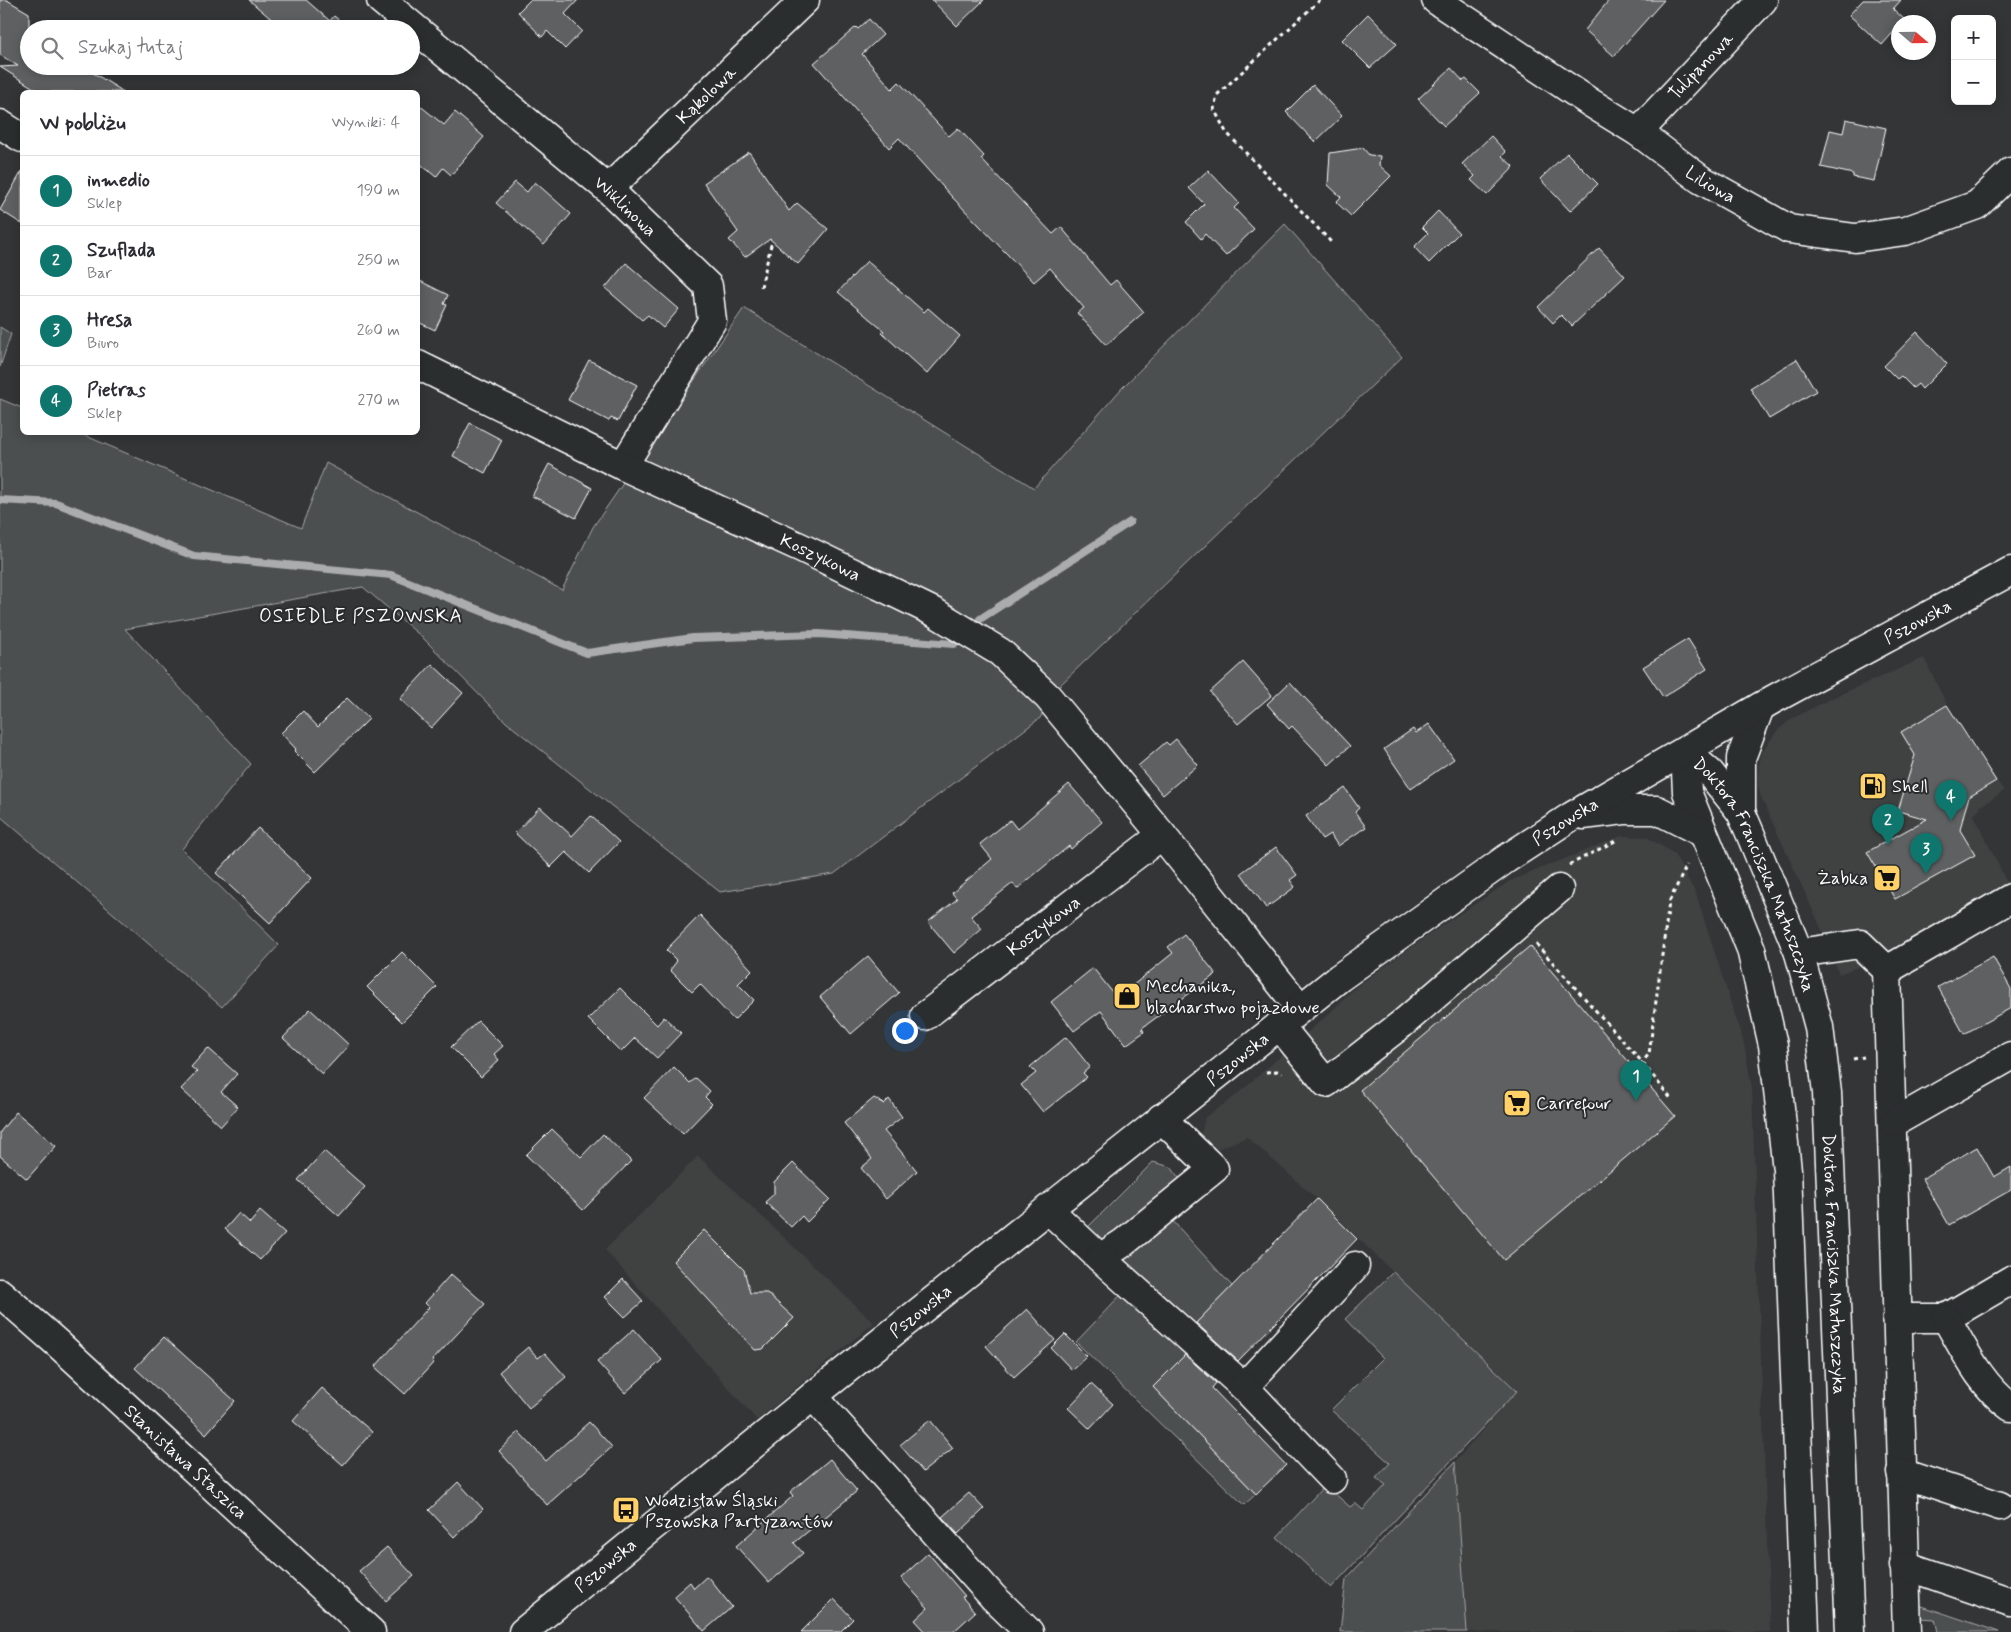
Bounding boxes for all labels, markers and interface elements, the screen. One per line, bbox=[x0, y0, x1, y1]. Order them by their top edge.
north arrow bbox=[1891, 15, 1936, 60]
map controls bbox=[1951, 15, 1996, 105]
button: + bbox=[1951, 15, 1996, 60]
search box bbox=[20, 20, 420, 75]
street label: Tulipanowa bbox=[1663, 27, 1739, 106]
icon: search bbox=[38, 34, 66, 62]
text: Szukaj tutaj bbox=[78, 35, 183, 60]
button: − bbox=[1951, 60, 1996, 105]
street label: Kąkolowa bbox=[672, 61, 742, 130]
text: W pobliżu bbox=[40, 109, 126, 137]
text: Wyniki: 4 bbox=[331, 112, 400, 133]
street label: Liliowa bbox=[1680, 161, 1740, 210]
text: inmedio bbox=[87, 168, 150, 193]
street label: Wiklinowa bbox=[588, 171, 661, 243]
text: 1 bbox=[52, 180, 60, 201]
text: 190 m bbox=[357, 180, 400, 201]
text: Sklep bbox=[87, 193, 122, 214]
text: Szuflada bbox=[87, 238, 155, 263]
text: 2 bbox=[52, 250, 60, 271]
text: 250 m bbox=[357, 250, 400, 271]
text: Bar bbox=[87, 263, 112, 284]
text: Hresa bbox=[87, 308, 132, 333]
text: 3 bbox=[52, 320, 60, 341]
text: 260 m bbox=[357, 320, 400, 341]
text: Biuro bbox=[87, 333, 119, 354]
text: Pietras bbox=[87, 378, 146, 403]
text: 4 bbox=[51, 390, 61, 411]
text: 270 m bbox=[357, 390, 400, 411]
text: Sklep bbox=[87, 403, 122, 424]
street label: Koszykowa bbox=[776, 529, 864, 588]
street label: Pszowska bbox=[1880, 594, 1956, 651]
district label: OSIEDLE PSZOWSKA bbox=[259, 604, 463, 629]
street label: Doktora Franciszka Matuszczyka bbox=[1687, 752, 1820, 995]
fuel station icon: Shell bbox=[1858, 771, 1888, 801]
place label: Shell bbox=[1892, 775, 1928, 799]
pin: 4 bbox=[1935, 780, 1967, 821]
street label: Pszowska bbox=[1528, 792, 1603, 852]
pin: 2 bbox=[1872, 804, 1904, 845]
pin: 3 bbox=[1910, 833, 1942, 874]
supermarket icon: Żabka bbox=[1872, 863, 1902, 893]
place label: Żabka bbox=[1817, 867, 1868, 891]
street label: Koszykowa bbox=[1002, 891, 1086, 962]
place label: Mechanika, blacharstwo pojazdowe bbox=[1146, 975, 1320, 1020]
shop icon: Mechanika, blacharstwo pojazdowe bbox=[1112, 981, 1142, 1011]
your location bbox=[892, 1018, 918, 1044]
street label: Pszowska bbox=[1202, 1027, 1274, 1092]
pin: 1 bbox=[1620, 1060, 1652, 1101]
supermarket icon: Carrefour bbox=[1502, 1088, 1532, 1118]
place label: Carrefour bbox=[1536, 1092, 1612, 1118]
street label: Doktora Franciszka Matuszczyka bbox=[1816, 1133, 1851, 1395]
street label: Pszowska bbox=[885, 1279, 957, 1344]
street label: Stanisława Staszica bbox=[119, 1400, 252, 1525]
place label: Wodzisław Śląski Pszowska Partyzantów bbox=[645, 1489, 833, 1534]
bus stop icon: Wodzisław Śląski Pszowska Partyzantów bbox=[611, 1495, 641, 1525]
street label: Pszowska bbox=[570, 1533, 642, 1599]

